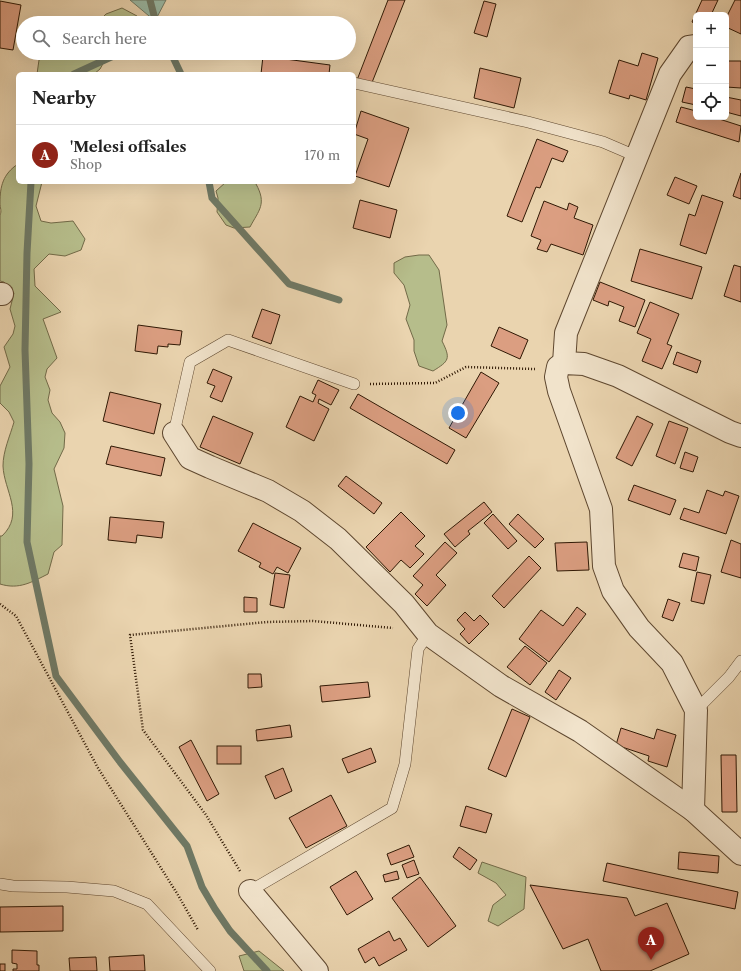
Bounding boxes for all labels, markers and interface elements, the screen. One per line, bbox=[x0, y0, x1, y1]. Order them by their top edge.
map controls bbox=[693, 12, 729, 120]
button: + bbox=[693, 12, 729, 48]
search box bbox=[16, 16, 356, 60]
icon: search bbox=[30, 27, 52, 49]
text: Search here bbox=[62, 29, 147, 48]
button: − bbox=[693, 48, 729, 84]
button: locate bbox=[693, 84, 729, 120]
text: Nearby bbox=[32, 88, 96, 108]
text: 'Melesi offsales bbox=[70, 137, 186, 156]
text: A bbox=[40, 147, 50, 163]
text: 170 m bbox=[304, 147, 340, 163]
text: Shop bbox=[70, 156, 102, 172]
your location bbox=[448, 403, 468, 423]
pin: A bbox=[638, 927, 664, 960]

